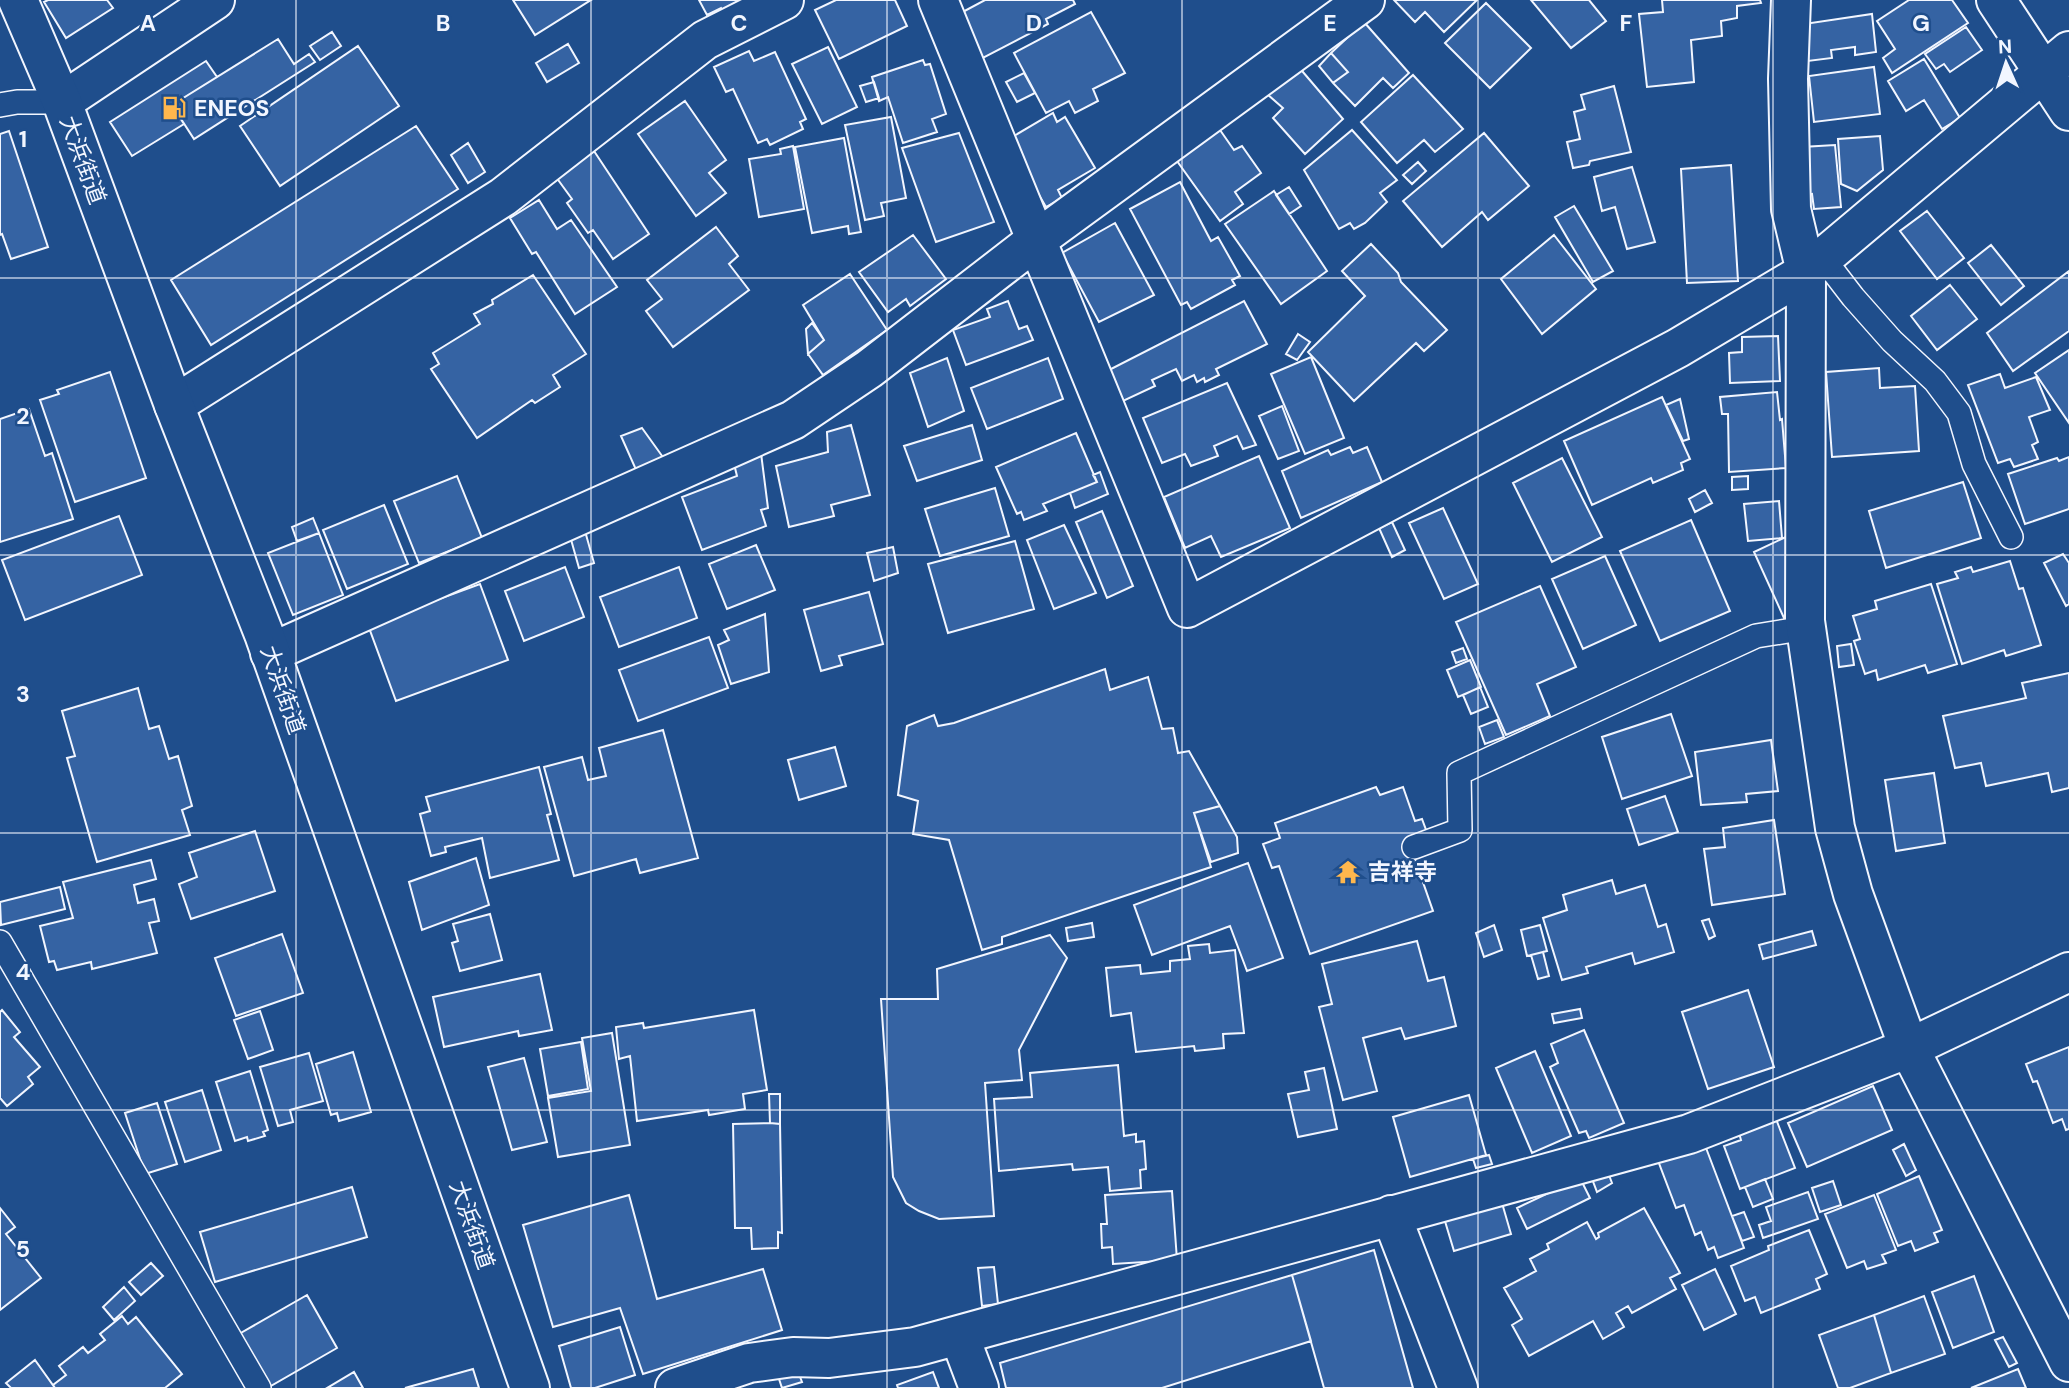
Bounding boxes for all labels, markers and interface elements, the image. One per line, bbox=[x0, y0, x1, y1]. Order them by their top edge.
text: A bbox=[140, 8, 156, 38]
text: B bbox=[436, 8, 450, 38]
text: C bbox=[731, 8, 747, 38]
text: D bbox=[1026, 8, 1042, 38]
text: E bbox=[1323, 8, 1337, 38]
text: F bbox=[1620, 8, 1633, 38]
text: G bbox=[1912, 8, 1930, 38]
north arrow bbox=[1971, 28, 2041, 98]
text: N bbox=[1998, 34, 2013, 59]
place label: ENEOS bbox=[194, 93, 270, 123]
fuel station icon: ENEOS bbox=[160, 94, 188, 122]
street label: 大浜街道 bbox=[53, 112, 113, 208]
text: 1 bbox=[19, 124, 27, 154]
text: 2 bbox=[16, 401, 30, 431]
street label: 大浜街道 bbox=[254, 642, 312, 738]
text: 3 bbox=[16, 679, 30, 709]
place label: 吉祥寺 bbox=[1368, 857, 1437, 887]
temple icon: 吉祥寺 bbox=[1334, 858, 1362, 886]
text: 4 bbox=[16, 957, 31, 987]
street label: 大浜街道 bbox=[443, 1177, 501, 1273]
text: 5 bbox=[16, 1234, 30, 1264]

